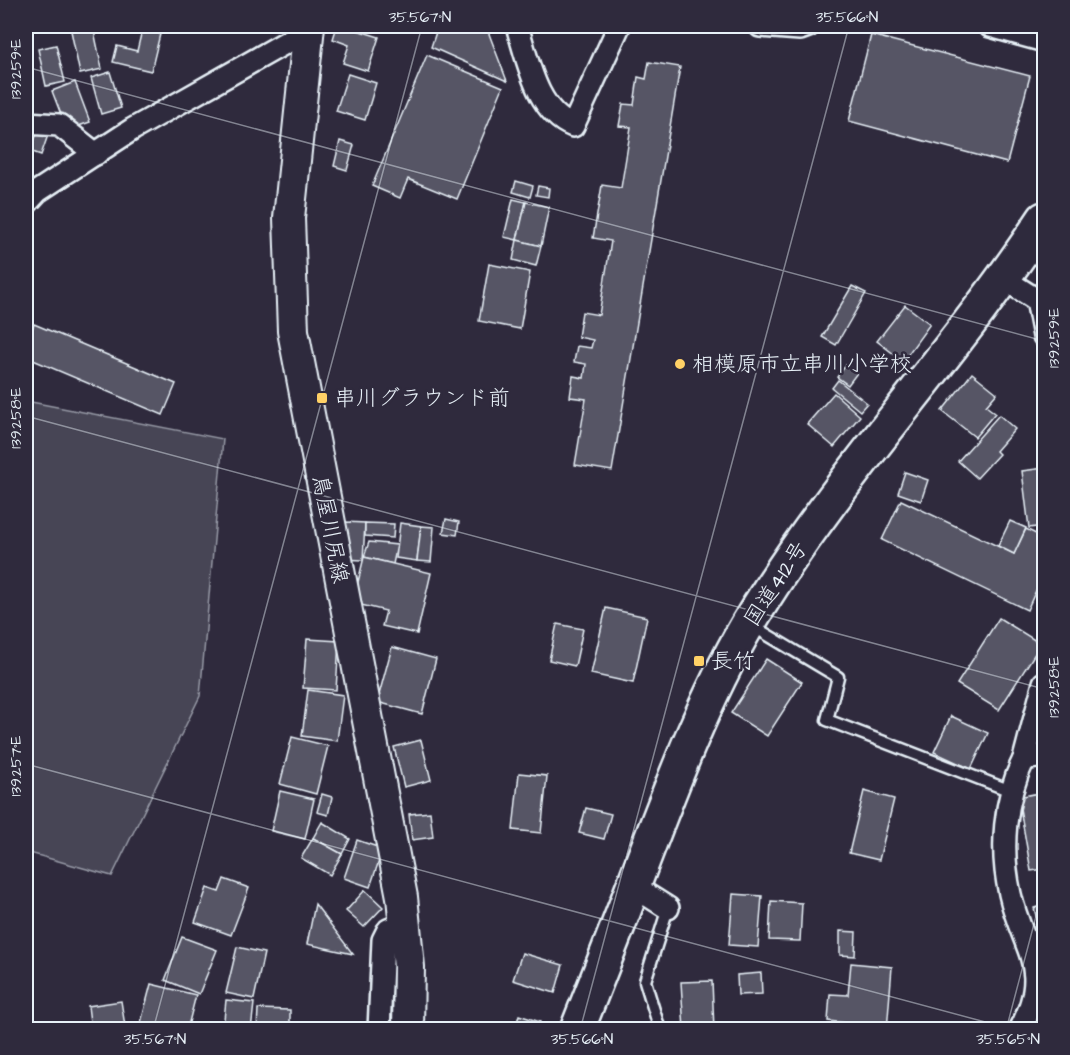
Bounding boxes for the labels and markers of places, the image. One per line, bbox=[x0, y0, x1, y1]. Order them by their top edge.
place label: 相模原市立串川小学校 bbox=[692, 349, 912, 380]
marker: 相模原市立串川小学校 bbox=[673, 357, 687, 371]
place label: 串川グラウンド前 bbox=[334, 383, 510, 414]
marker: 串川グラウンド前 bbox=[315, 391, 329, 405]
place label: 長竹 bbox=[711, 646, 755, 677]
marker: 長竹 bbox=[692, 654, 706, 668]

